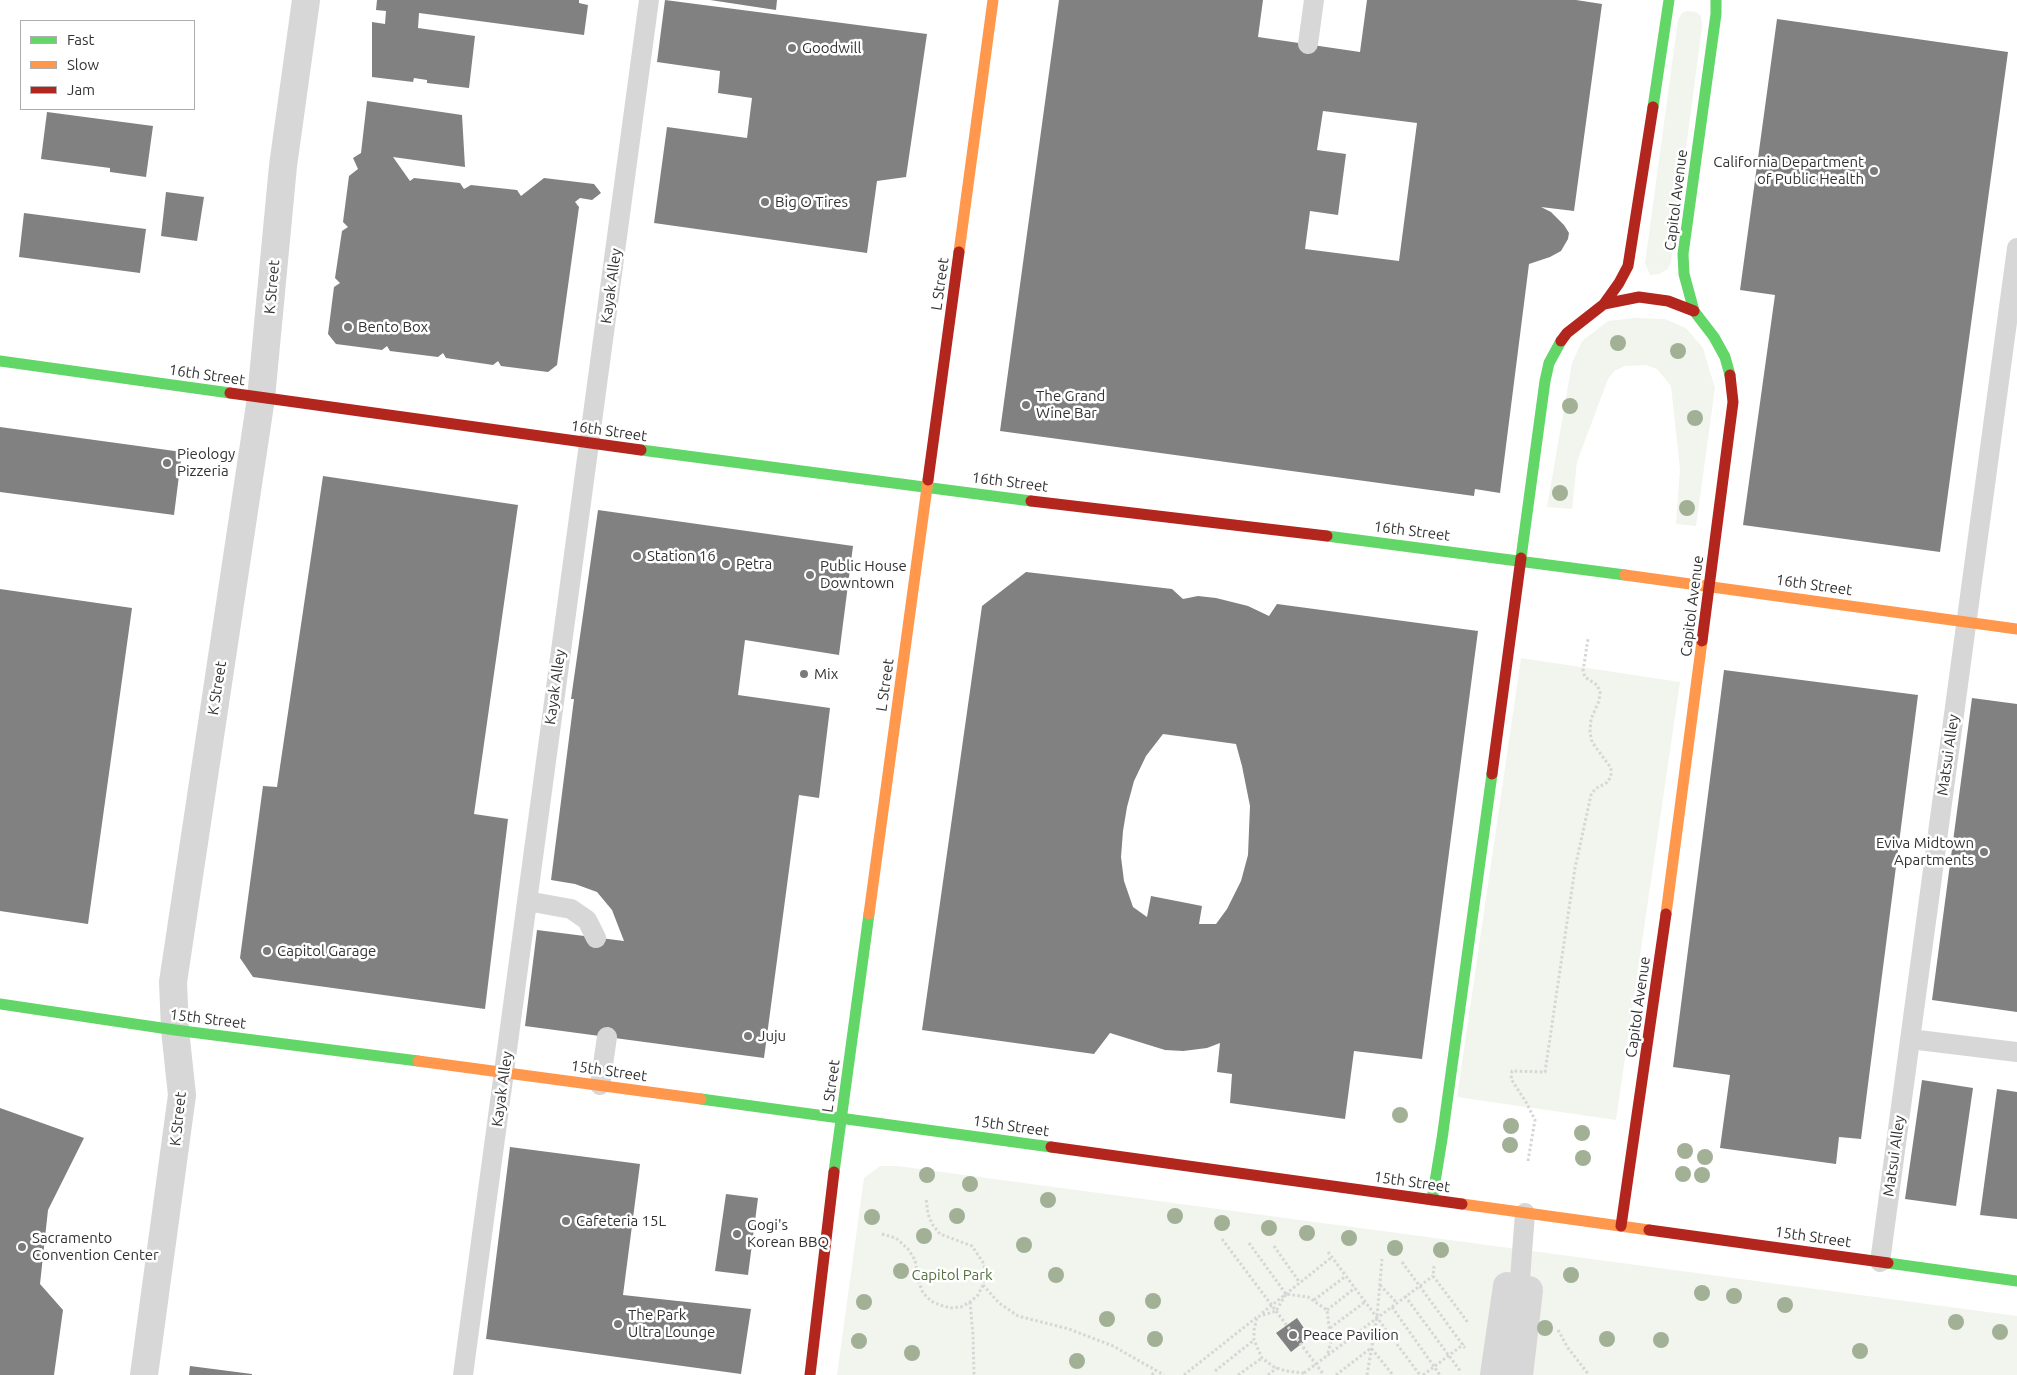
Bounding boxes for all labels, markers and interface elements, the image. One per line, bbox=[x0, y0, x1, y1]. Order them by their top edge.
legend bbox=[20, 20, 195, 110]
text: Fast bbox=[67, 31, 94, 48]
place label: Goodwill bbox=[802, 39, 861, 57]
marker: Goodwill bbox=[786, 42, 798, 54]
text: Slow bbox=[67, 56, 99, 73]
text: Jam bbox=[67, 81, 95, 98]
street label: Capitol Avenue bbox=[1661, 148, 1691, 252]
place label: California Department of Public Health bbox=[1713, 153, 1864, 188]
marker: California Department of Public Health bbox=[1868, 165, 1880, 177]
place label: Big O Tires bbox=[775, 193, 848, 211]
marker: Big O Tires bbox=[759, 196, 771, 208]
street label: Kayak Alley bbox=[597, 247, 625, 325]
street label: L Street bbox=[927, 257, 953, 311]
street label: K Street bbox=[261, 259, 283, 315]
place label: Bento Box bbox=[358, 318, 428, 336]
marker: Bento Box bbox=[342, 321, 354, 333]
street label: 16th Street bbox=[168, 361, 246, 389]
place label: The Grand Wine Bar bbox=[1036, 387, 1105, 422]
marker: The Grand Wine Bar bbox=[1020, 399, 1032, 411]
street label: 16th Street bbox=[570, 417, 648, 445]
place label: Pieology Pizzeria bbox=[177, 445, 235, 480]
marker: Pieology Pizzeria bbox=[161, 457, 173, 469]
street label: 16th Street bbox=[971, 468, 1049, 496]
street label: 16th Street bbox=[1373, 517, 1451, 545]
place label: Station 16 bbox=[647, 547, 716, 565]
marker: Station 16 bbox=[631, 550, 643, 562]
street label: Capitol Avenue bbox=[1677, 554, 1707, 658]
place label: Petra bbox=[736, 555, 772, 573]
place label: Public House Downtown bbox=[820, 557, 907, 592]
marker: Petra bbox=[720, 558, 732, 570]
marker: Public House Downtown bbox=[804, 569, 816, 581]
street label: 16th Street bbox=[1775, 571, 1853, 599]
street label: Kayak Alley bbox=[541, 648, 569, 726]
street label: L Street bbox=[872, 658, 898, 712]
street label: K Street bbox=[204, 660, 230, 716]
place label: Mix bbox=[814, 665, 838, 683]
marker: Mix bbox=[798, 668, 810, 680]
street label: Matsui Alley bbox=[1933, 713, 1963, 797]
place label: Eviva Midtown Apartments bbox=[1876, 834, 1974, 869]
marker: Eviva Midtown Apartments bbox=[1978, 846, 1990, 858]
place label: Capitol Garage bbox=[277, 942, 376, 960]
marker: Capitol Garage bbox=[261, 945, 273, 957]
street label: Capitol Avenue bbox=[1622, 955, 1654, 1059]
street label: 15th Street bbox=[169, 1005, 247, 1033]
place label: Juju bbox=[758, 1027, 786, 1045]
marker: Juju bbox=[742, 1030, 754, 1042]
street label: Kayak Alley bbox=[488, 1050, 516, 1128]
street label: 15th Street bbox=[570, 1057, 648, 1085]
street label: L Street bbox=[818, 1059, 844, 1113]
street label: K Street bbox=[166, 1091, 190, 1147]
street label: 15th Street bbox=[972, 1112, 1050, 1140]
street label: Matsui Alley bbox=[1879, 1114, 1909, 1198]
street label: 15th Street bbox=[1373, 1168, 1451, 1196]
place label: Cafeteria 15L bbox=[576, 1212, 666, 1230]
marker: Cafeteria 15L bbox=[560, 1215, 572, 1227]
place label: Gogi's Korean BBQ bbox=[747, 1216, 829, 1251]
street label: 15th Street bbox=[1774, 1223, 1852, 1251]
marker: Gogi's Korean BBQ bbox=[731, 1228, 743, 1240]
place label: Sacramento Convention Center bbox=[32, 1229, 159, 1264]
marker: Sacramento Convention Center bbox=[16, 1241, 28, 1253]
park label: Capitol Park bbox=[911, 1266, 993, 1284]
place label: The Park Ultra Lounge bbox=[628, 1306, 715, 1341]
marker: The Park Ultra Lounge bbox=[612, 1318, 624, 1330]
place label: Peace Pavilion bbox=[1303, 1326, 1399, 1344]
marker: Peace Pavilion bbox=[1287, 1329, 1299, 1341]

